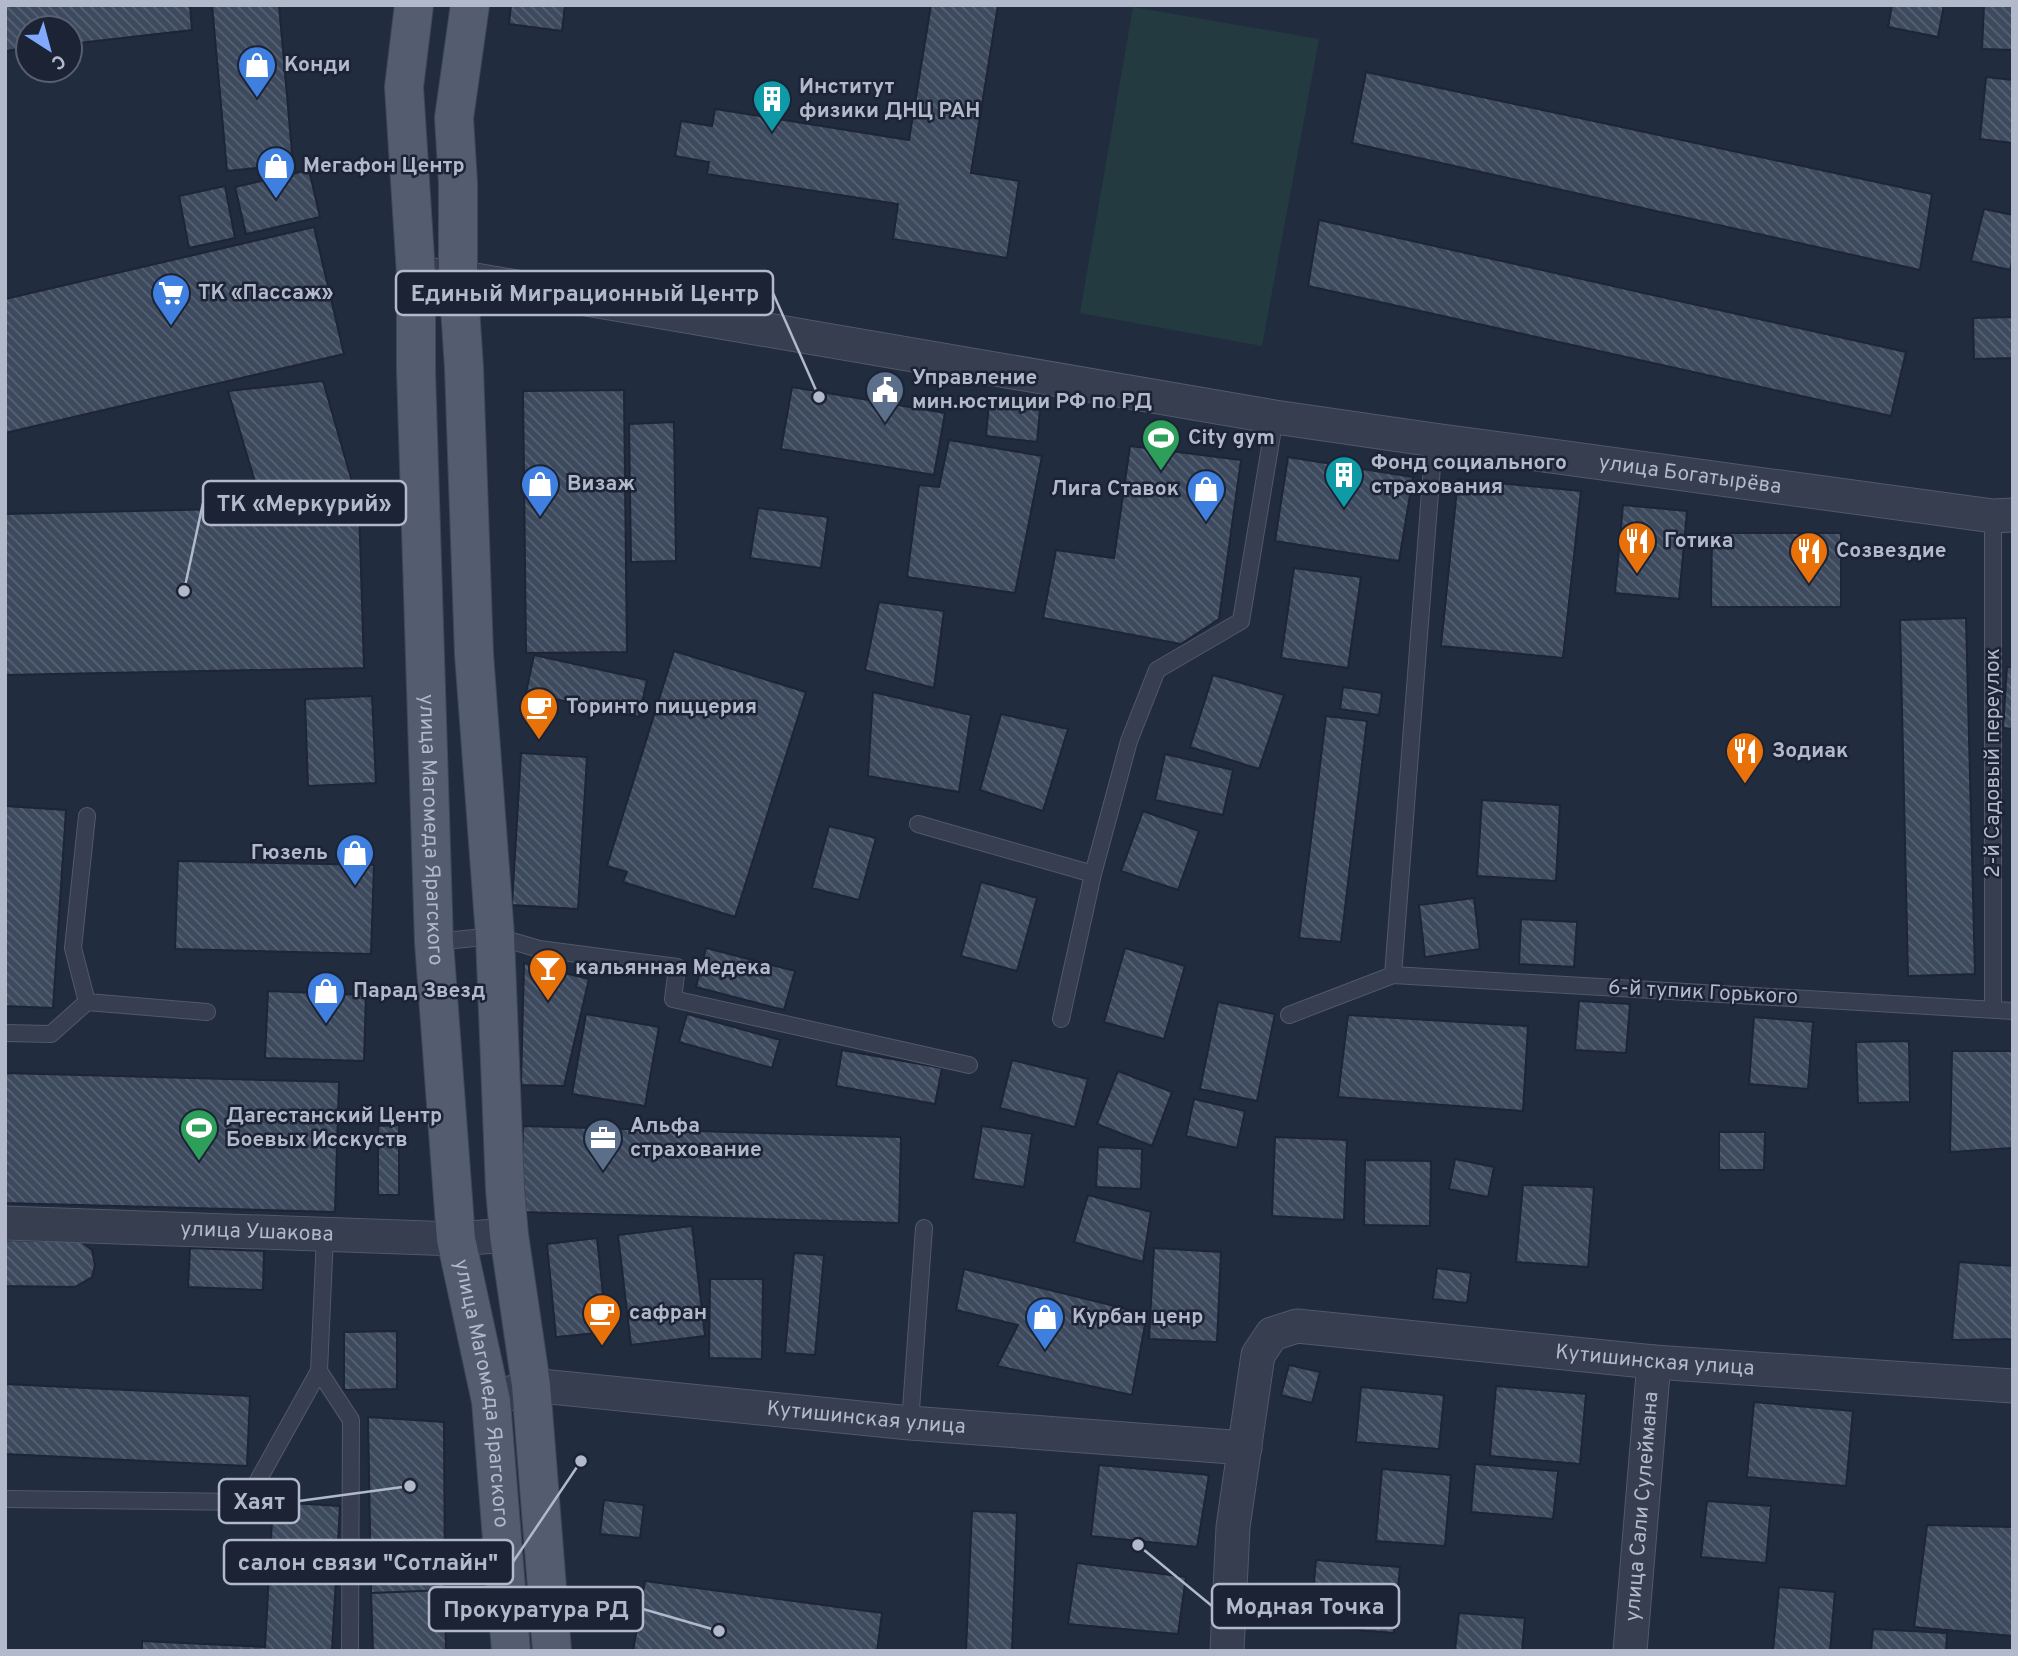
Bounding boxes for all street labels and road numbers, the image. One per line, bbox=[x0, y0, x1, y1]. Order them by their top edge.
street label: улица Богатырёва bbox=[1597, 449, 1783, 501]
street label: 2-й Садовый переулок bbox=[1980, 648, 2007, 878]
street label: улица Магомеда Ярагского bbox=[413, 694, 449, 967]
street label: 6-й тупик Горького bbox=[1607, 975, 1799, 1011]
street label: улица Ушакова bbox=[180, 1216, 334, 1248]
street label: улица Магомеда Ярагского bbox=[447, 1257, 515, 1529]
street label: Кутишинская улица bbox=[1554, 1339, 1755, 1382]
street label: улица Сали Сулеймана bbox=[1619, 1390, 1665, 1623]
street label: Кутишинская улица bbox=[766, 1395, 967, 1441]

